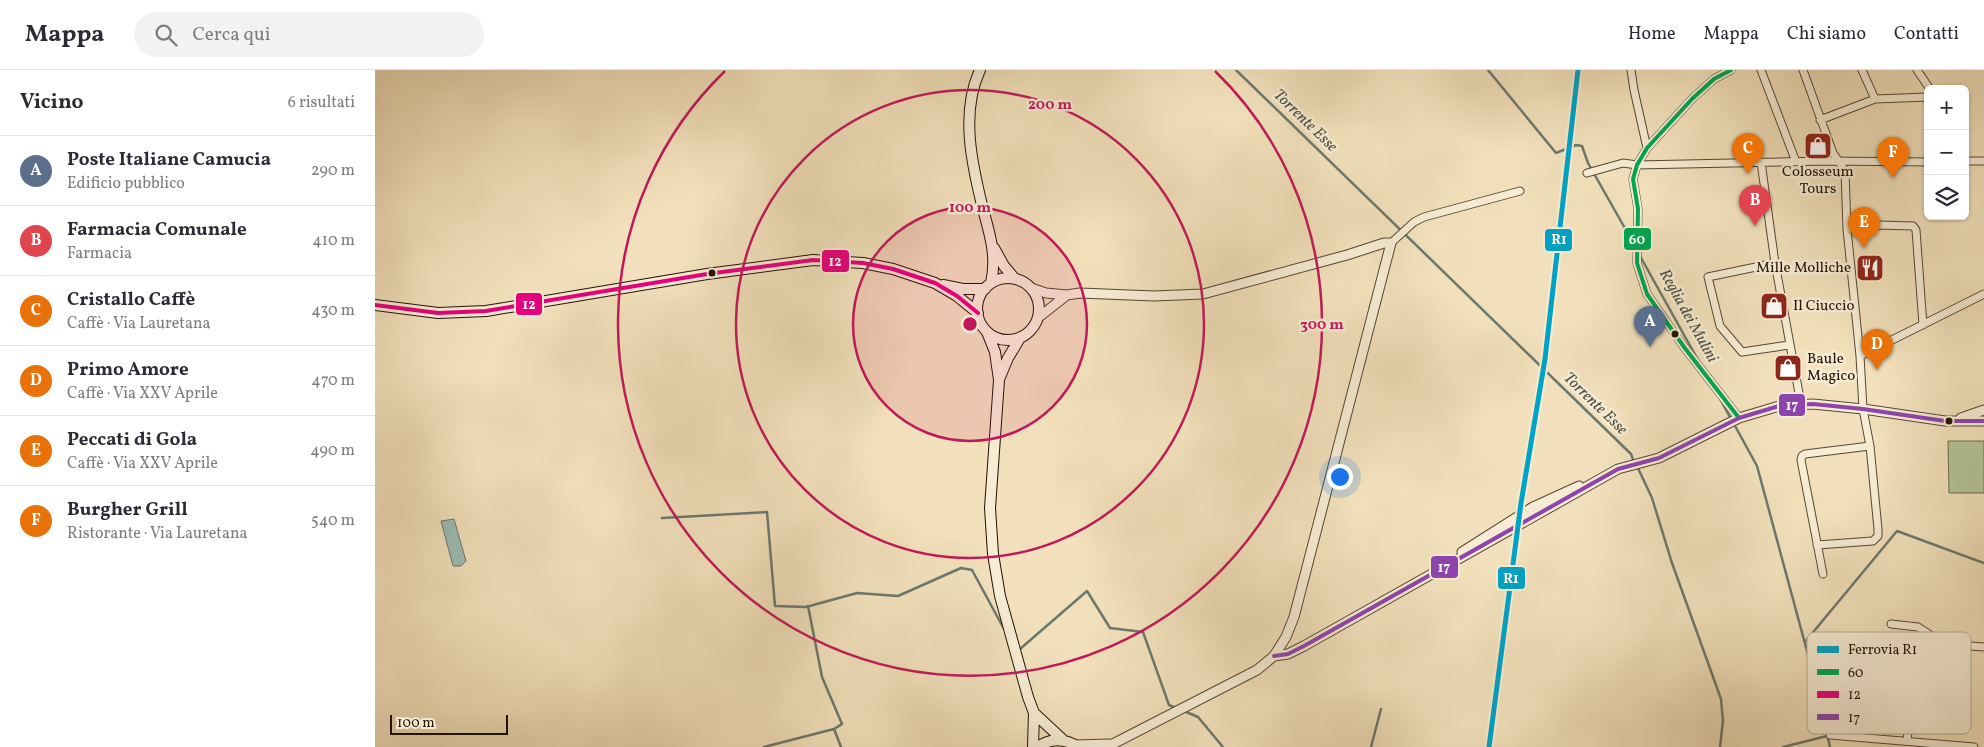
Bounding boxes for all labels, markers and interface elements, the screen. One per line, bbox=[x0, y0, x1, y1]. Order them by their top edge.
search box bbox=[134, 12, 484, 57]
text: Mappa bbox=[25, 18, 104, 52]
icon: search bbox=[152, 21, 180, 49]
text: Cerca qui bbox=[192, 22, 270, 48]
text: Home bbox=[1628, 22, 1676, 47]
text: Mappa bbox=[1704, 22, 1759, 47]
text: Chi siamo bbox=[1787, 22, 1866, 47]
text: Contatti bbox=[1894, 22, 1959, 47]
water label: Torrente Esse bbox=[1268, 85, 1342, 157]
map controls bbox=[1924, 85, 1969, 220]
button: + bbox=[1924, 85, 1969, 130]
text: Vicino bbox=[20, 88, 84, 117]
text: 6 risultati bbox=[288, 92, 355, 114]
text: 200 m bbox=[1028, 95, 1072, 116]
button: − bbox=[1924, 130, 1969, 175]
shop icon: Colosseum Tours bbox=[1803, 131, 1833, 161]
pin: C bbox=[1732, 133, 1764, 174]
pin: F bbox=[1877, 137, 1909, 178]
text: Poste Italiane Camucia bbox=[67, 147, 271, 173]
text: A bbox=[30, 160, 42, 182]
text: 290 m bbox=[311, 160, 355, 182]
place label: Colosseum Tours bbox=[1782, 162, 1854, 200]
text: Edificio pubblico bbox=[67, 173, 185, 195]
button: layers bbox=[1924, 175, 1969, 220]
pin: B bbox=[1739, 185, 1771, 226]
text: 100 m bbox=[949, 198, 992, 219]
pin: E bbox=[1848, 207, 1880, 248]
text: Farmacia Comunale bbox=[67, 217, 247, 243]
line badge: 60 bbox=[1623, 227, 1652, 251]
line badge: R1 bbox=[1544, 228, 1573, 252]
text: B bbox=[31, 230, 41, 252]
text: 410 m bbox=[312, 230, 355, 252]
text: R1 bbox=[1551, 231, 1567, 250]
text: 60 bbox=[1629, 231, 1646, 250]
text: Farmacia bbox=[67, 243, 132, 265]
line badge: 12 bbox=[821, 249, 850, 273]
text: 12 bbox=[829, 253, 841, 272]
restaurant icon: Mille Molliche bbox=[1855, 253, 1885, 283]
place label: Mille Molliche bbox=[1756, 258, 1851, 279]
water label: Reglia dei Mulini bbox=[1653, 265, 1723, 368]
unlabelled marker bbox=[707, 268, 717, 278]
text: Cristallo Caffè bbox=[67, 287, 195, 313]
shop icon: Il Ciuccio bbox=[1759, 291, 1789, 321]
line badge: 12 bbox=[515, 292, 543, 316]
text: 12 bbox=[523, 296, 535, 315]
place label: Il Ciuccio bbox=[1793, 296, 1854, 317]
text: C bbox=[31, 300, 41, 322]
text: 430 m bbox=[311, 300, 355, 322]
pin: A bbox=[1634, 306, 1666, 347]
text: Caffè · Via Lauretana bbox=[67, 313, 210, 335]
centre of rings bbox=[961, 315, 979, 333]
text: 300 m bbox=[1300, 315, 1344, 336]
unlabelled marker bbox=[1670, 329, 1680, 339]
pin: D bbox=[1861, 329, 1893, 370]
place label: Baule Magico bbox=[1807, 349, 1855, 387]
shop icon: Baule Magico bbox=[1773, 353, 1803, 383]
text: Primo Amore bbox=[67, 357, 189, 383]
water label: Torrente Esse bbox=[1558, 368, 1632, 440]
text: D bbox=[30, 370, 42, 392]
text: 470 m bbox=[311, 370, 355, 392]
text: Caffè · Via XXV Aprile bbox=[67, 383, 218, 405]
line badge: 17 bbox=[1778, 393, 1806, 417]
text: 17 bbox=[1786, 397, 1798, 416]
unlabelled marker bbox=[1944, 416, 1954, 426]
text: Peccati di Gola bbox=[67, 427, 197, 453]
text: E bbox=[31, 440, 41, 462]
text: 490 m bbox=[310, 440, 355, 462]
text: Caffè · Via XXV Aprile bbox=[67, 453, 218, 475]
your location bbox=[1327, 464, 1353, 490]
text: Burgher Grill bbox=[67, 497, 188, 523]
text: F bbox=[31, 510, 41, 532]
text: 540 m bbox=[311, 510, 355, 532]
text: Ristorante · Via Lauretana bbox=[67, 523, 247, 545]
line badge: 17 bbox=[1430, 555, 1459, 579]
text: 17 bbox=[1438, 559, 1450, 578]
line badge: R1 bbox=[1497, 566, 1526, 590]
text: R1 bbox=[1503, 570, 1519, 589]
legend bbox=[1807, 632, 1971, 734]
text: Ferrovia R1 bbox=[1848, 641, 1917, 660]
text: 60 bbox=[1848, 664, 1864, 683]
text: 12 bbox=[1848, 686, 1861, 705]
text: 17 bbox=[1848, 709, 1860, 728]
scale bar bbox=[390, 712, 507, 735]
text: 100 m bbox=[397, 714, 435, 733]

